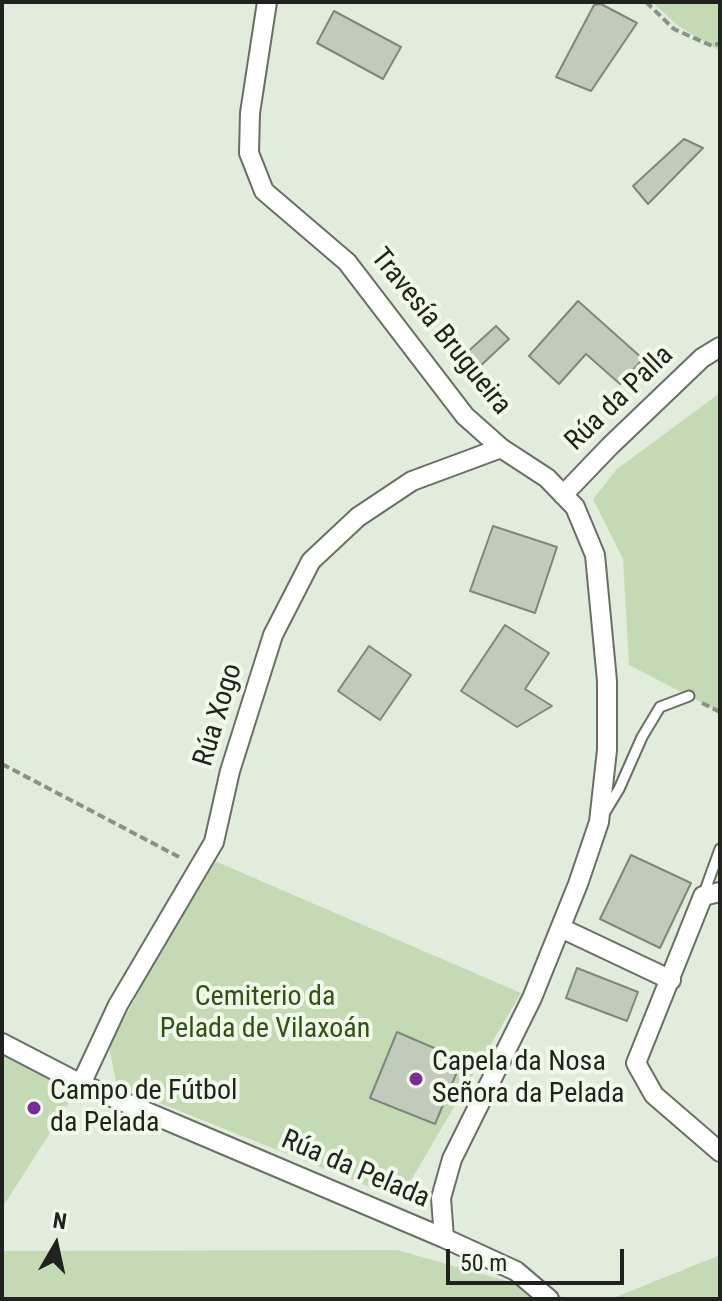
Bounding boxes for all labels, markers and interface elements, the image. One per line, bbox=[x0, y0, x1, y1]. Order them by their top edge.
street label: Travesía Brugueira bbox=[363, 242, 517, 422]
street label: Rúa da Palla bbox=[559, 339, 681, 459]
street label: Rúa Xogo bbox=[188, 660, 250, 770]
park label: Cemiterio da Pelada de Vilaxoán bbox=[160, 981, 370, 1047]
place label: Capela da Nosa Señora da Pelada bbox=[432, 1046, 624, 1112]
marker: Capela da Nosa Señora da Pelada bbox=[407, 1070, 425, 1088]
place label: Campo de Fútbol da Pelada bbox=[50, 1075, 237, 1141]
marker: Campo de Fútbol da Pelada bbox=[25, 1099, 43, 1117]
street label: Rúa da Pelada bbox=[276, 1124, 434, 1216]
north arrow bbox=[16, 1205, 96, 1285]
text: N bbox=[51, 1207, 68, 1234]
scale bar bbox=[450, 1233, 628, 1283]
text: 50 m bbox=[460, 1249, 507, 1277]

